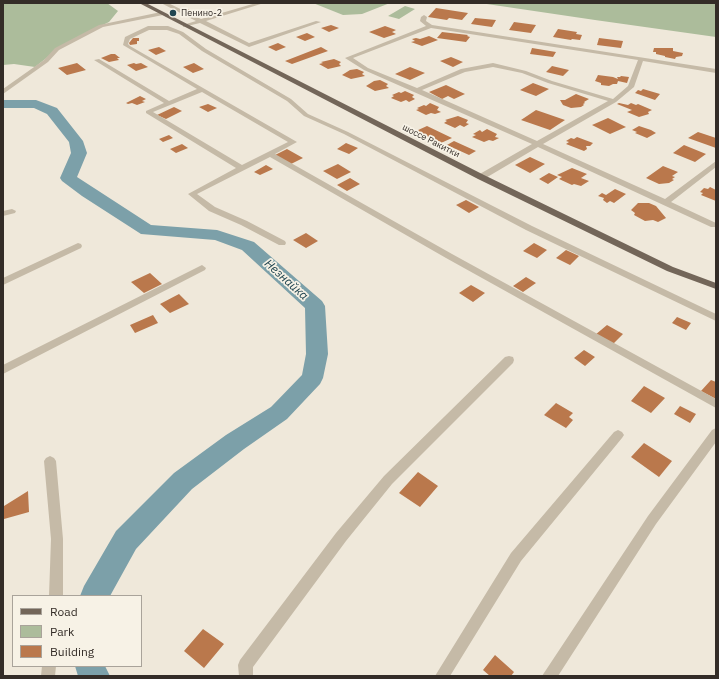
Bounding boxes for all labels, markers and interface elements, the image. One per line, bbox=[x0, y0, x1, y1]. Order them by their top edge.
marker: Пенино-2 bbox=[168, 8, 178, 18]
place label: Пенино-2 bbox=[181, 8, 222, 18]
street label: шоссе Ракитки bbox=[400, 122, 462, 160]
water label: Незнайка bbox=[261, 257, 311, 303]
legend bbox=[12, 595, 142, 667]
text: Road bbox=[50, 604, 78, 619]
text: Park bbox=[50, 624, 74, 639]
text: Building bbox=[50, 644, 94, 659]

